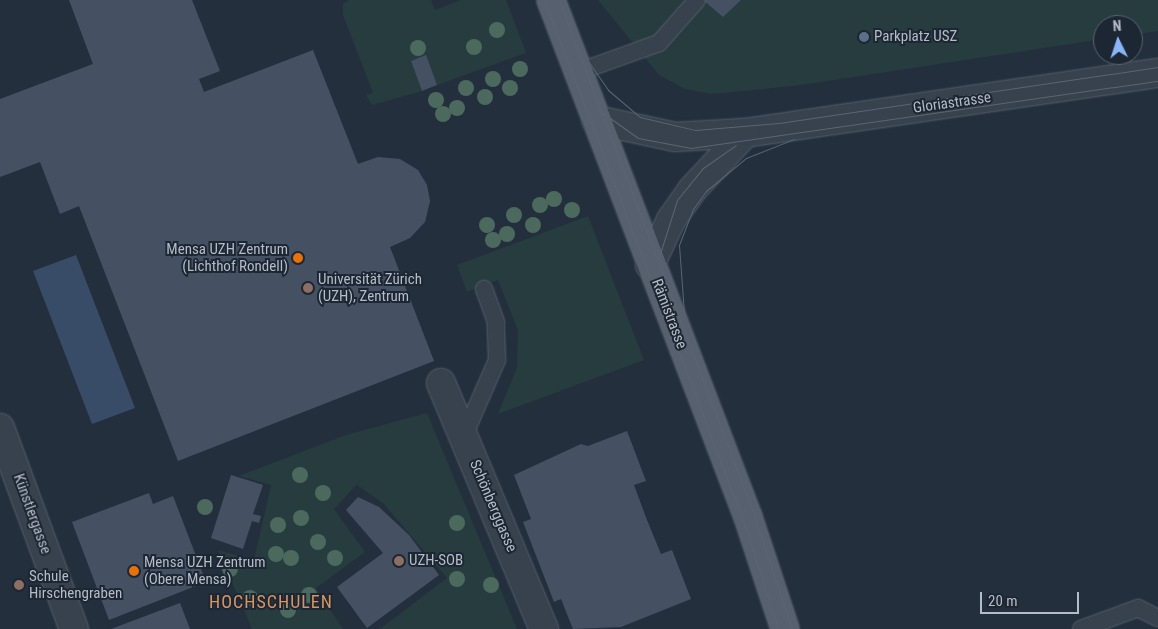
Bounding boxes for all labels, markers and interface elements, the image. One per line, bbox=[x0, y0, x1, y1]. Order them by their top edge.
north arrow bbox=[1093, 15, 1143, 65]
text: N bbox=[1112, 18, 1122, 34]
place label: Parkplatz USZ bbox=[874, 28, 957, 46]
marker: Parkplatz USZ bbox=[858, 31, 870, 43]
street label: Gloriastrasse bbox=[912, 89, 992, 117]
place label: Mensa UZH Zentrum (Lichthof Rondell) bbox=[166, 240, 288, 275]
marker: Mensa UZH Zentrum (Lichthof Rondell) bbox=[292, 252, 304, 264]
place label: Universität Zürich (UZH), Zentrum bbox=[318, 270, 422, 305]
street label: Rämistrasse bbox=[647, 277, 691, 351]
marker: Universität Zürich (UZH), Zentrum bbox=[302, 282, 314, 294]
street label: Schönberggasse bbox=[466, 457, 520, 555]
street label: Künstlergasse bbox=[9, 471, 55, 557]
place label: UZH-SOB bbox=[409, 552, 463, 570]
place label: Mensa UZH Zentrum (Obere Mensa) bbox=[144, 553, 266, 588]
marker: UZH-SOB bbox=[393, 555, 405, 567]
marker: Mensa UZH Zentrum (Obere Mensa) bbox=[128, 565, 140, 577]
place label: Schule Hirschengraben bbox=[29, 567, 122, 602]
marker: Schule Hirschengraben bbox=[13, 579, 25, 591]
scale bar bbox=[983, 582, 1082, 614]
district label: HOCHSCHULEN bbox=[208, 591, 334, 613]
text: 20 m bbox=[988, 592, 1018, 610]

